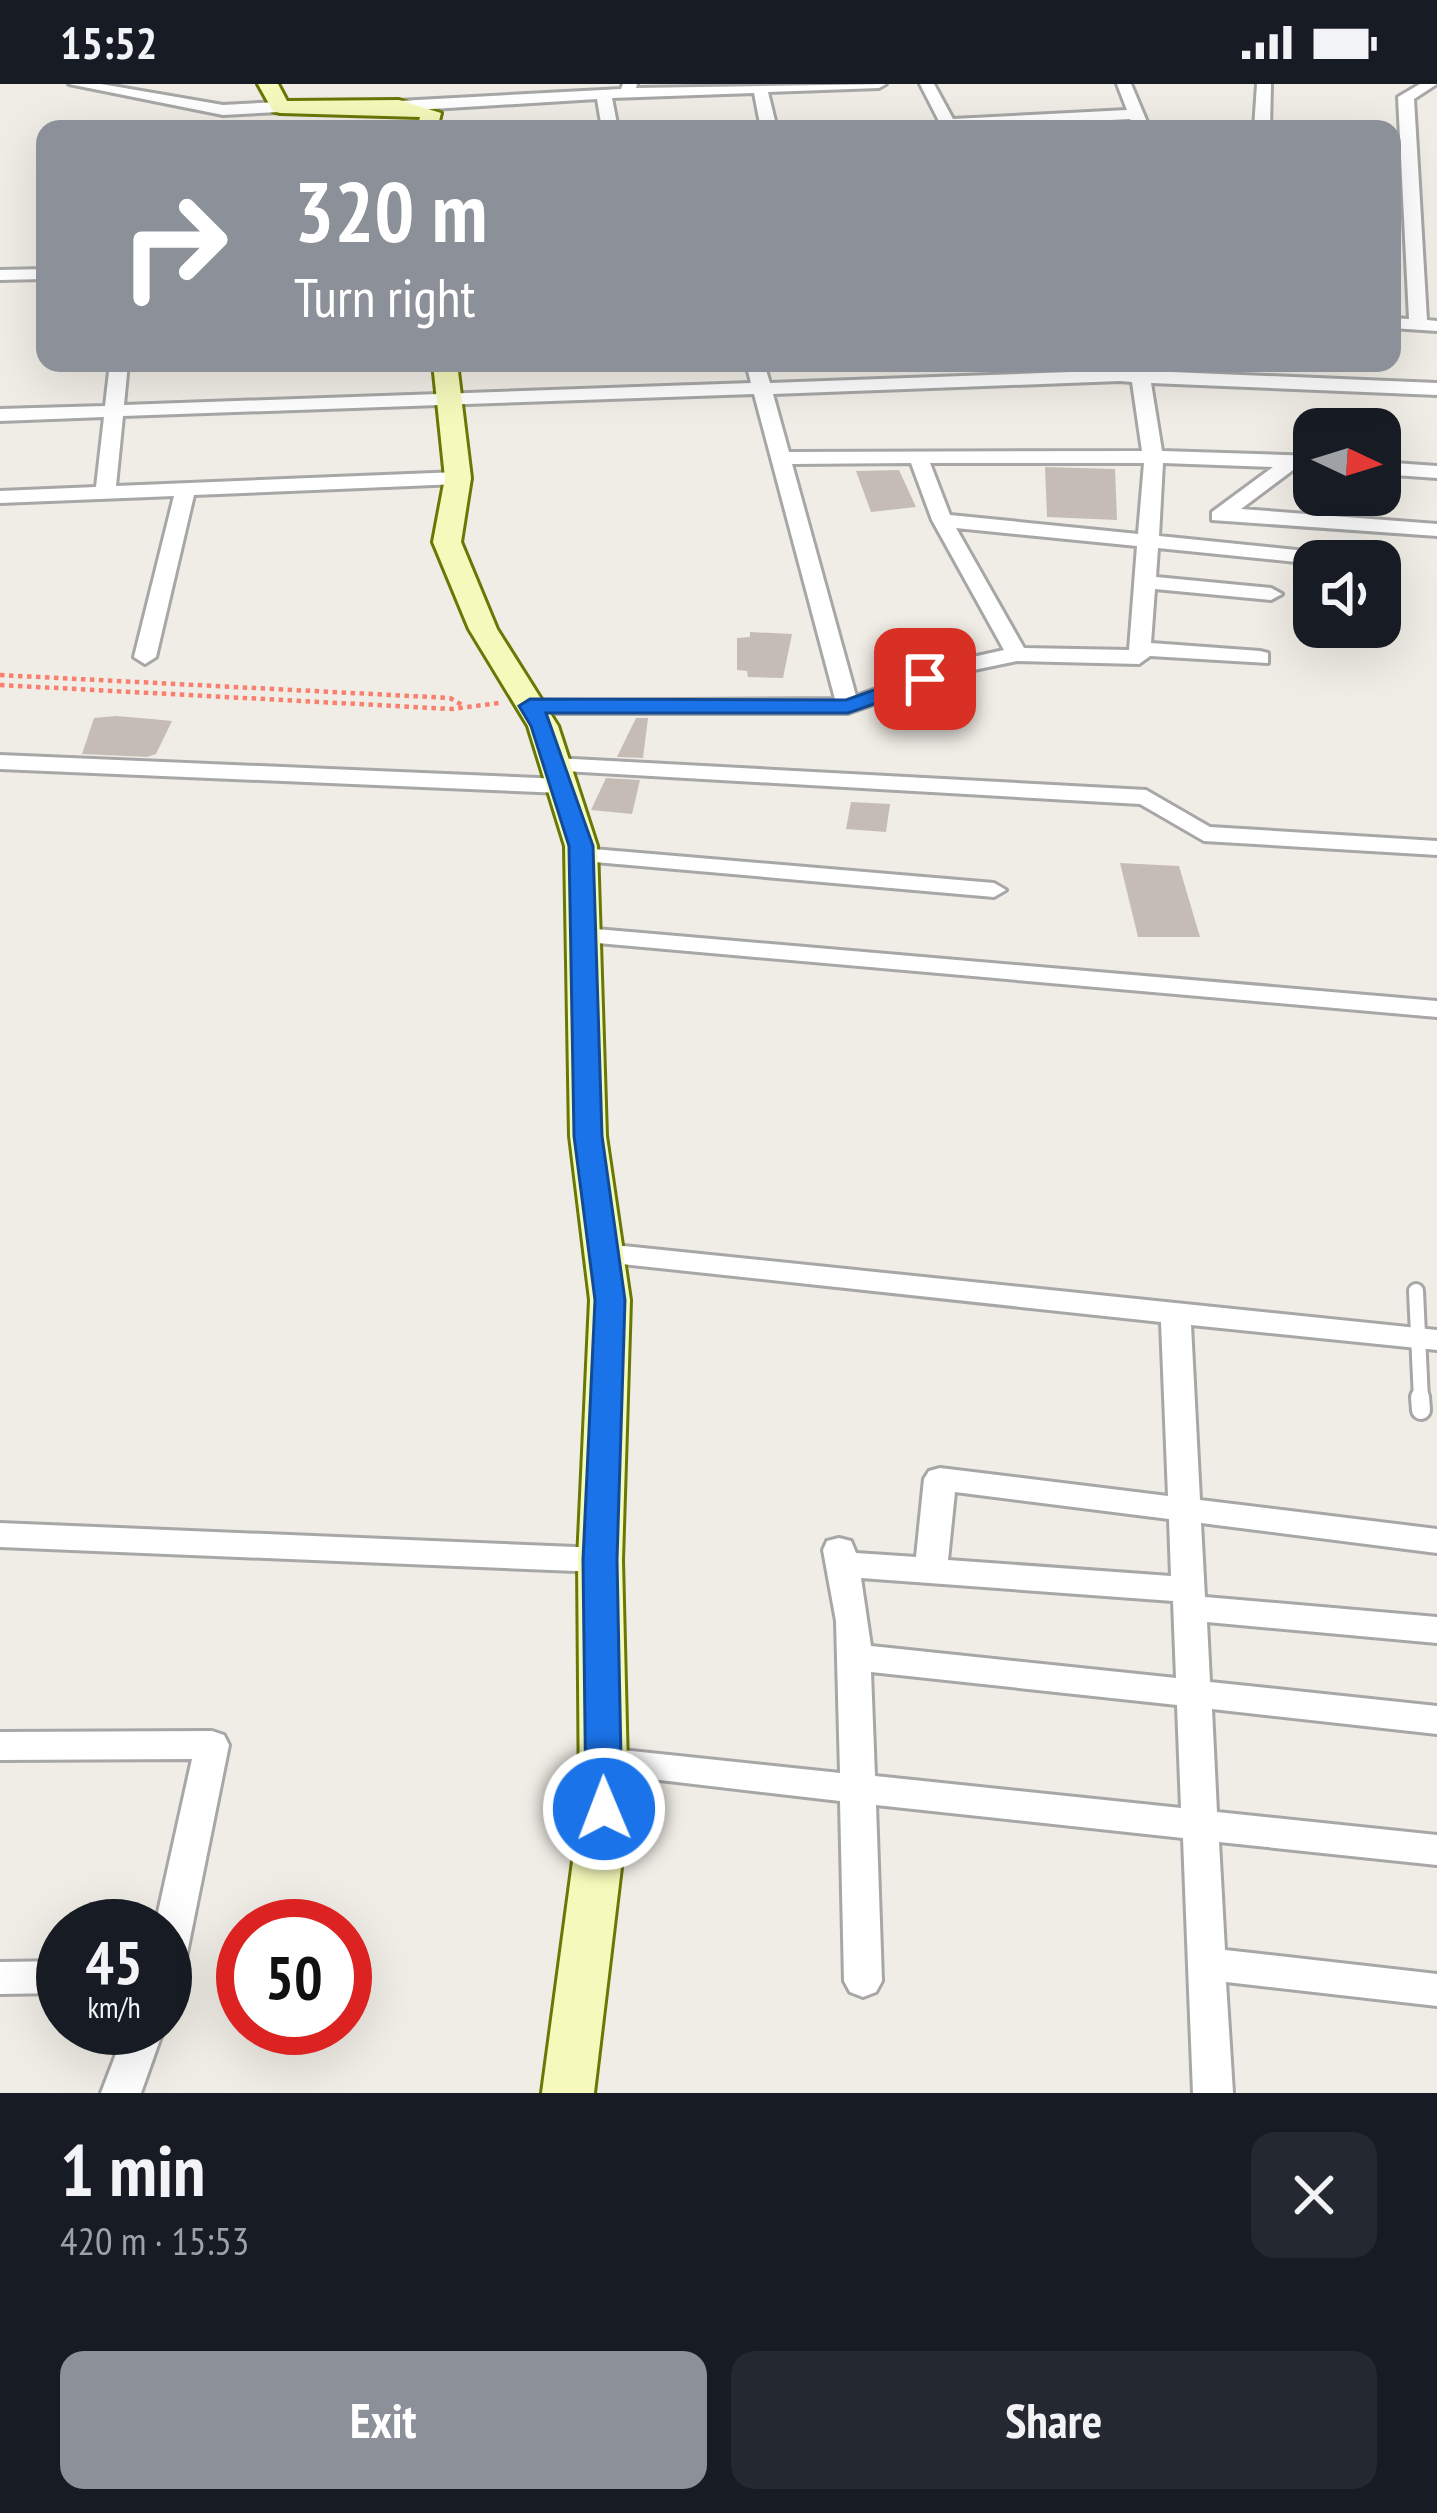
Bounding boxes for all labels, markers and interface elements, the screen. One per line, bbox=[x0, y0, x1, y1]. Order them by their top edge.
text: 15:52 bbox=[60, 13, 157, 71]
text: 320 m bbox=[294, 156, 487, 265]
icon: right bbox=[96, 168, 252, 324]
text: Turn right bbox=[294, 262, 475, 332]
north arrow bbox=[1293, 408, 1401, 516]
map controls bbox=[1293, 408, 1401, 648]
button: sound bbox=[1293, 540, 1401, 648]
pin bbox=[874, 628, 976, 730]
icon: arrive bbox=[892, 646, 958, 712]
position arrow bbox=[541, 1746, 667, 1872]
speed limit sign: 50 bbox=[216, 1899, 372, 2055]
text: 45 bbox=[85, 1923, 143, 2001]
text: km/h bbox=[87, 1987, 141, 2026]
text: 1 min bbox=[60, 2123, 205, 2216]
button: close bbox=[1251, 2132, 1377, 2258]
text: 420 m · 15:53 bbox=[60, 2215, 249, 2266]
button: Exit bbox=[60, 2351, 707, 2489]
button: Share bbox=[731, 2351, 1377, 2489]

